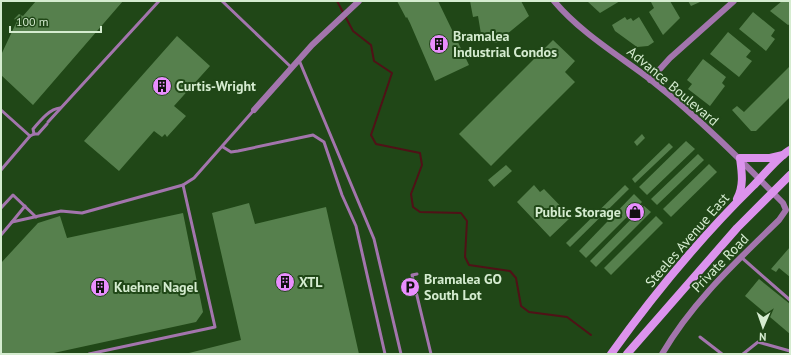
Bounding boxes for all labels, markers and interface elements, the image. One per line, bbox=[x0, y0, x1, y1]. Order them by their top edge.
scale bar bbox=[10, 8, 101, 34]
text: 100 m bbox=[16, 14, 49, 29]
place label: Bramalea Industrial Condos bbox=[453, 27, 557, 61]
building icon: Bramalea Industrial Condos bbox=[428, 33, 450, 55]
street label: Advance Boulevard bbox=[624, 42, 722, 130]
building icon: Curtis-Wright bbox=[151, 75, 173, 97]
place label: Curtis-Wright bbox=[176, 77, 256, 95]
street label: Steeles Avenue East bbox=[641, 189, 733, 291]
shop icon: Public Storage bbox=[624, 201, 646, 223]
place label: Public Storage bbox=[535, 203, 621, 221]
street label: Private Road bbox=[688, 230, 752, 296]
place label: Bramalea GO South Lot bbox=[424, 270, 502, 304]
building icon: XTL bbox=[274, 271, 296, 293]
place label: XTL bbox=[299, 273, 323, 291]
building icon: Kuehne Nagel bbox=[89, 276, 111, 298]
parking icon: Bramalea GO South Lot bbox=[399, 276, 421, 298]
place label: Kuehne Nagel bbox=[114, 278, 199, 296]
north arrow bbox=[743, 307, 783, 347]
text: N bbox=[759, 330, 767, 344]

